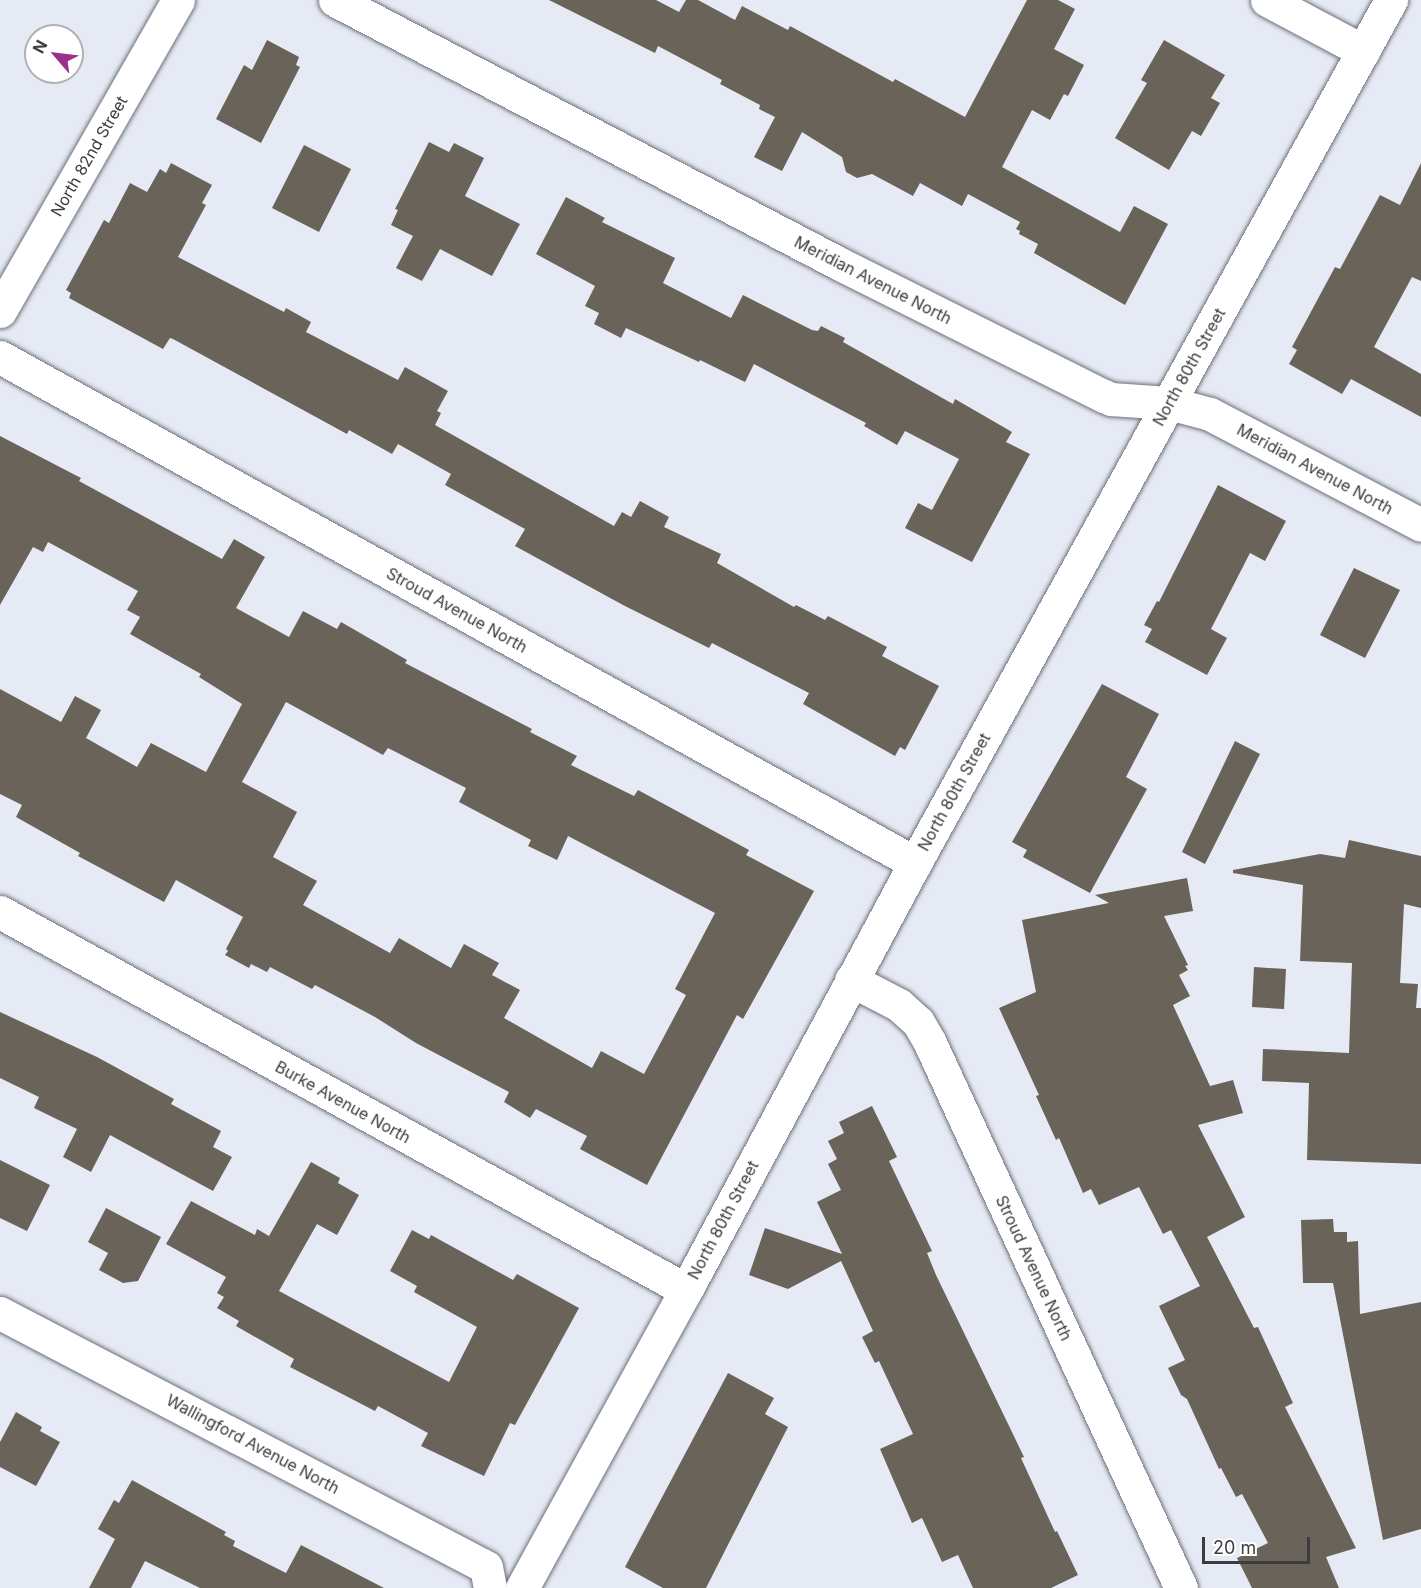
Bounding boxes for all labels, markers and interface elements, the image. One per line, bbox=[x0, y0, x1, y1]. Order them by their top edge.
north arrow bbox=[24, 24, 84, 84]
text: N bbox=[28, 36, 52, 57]
street label: North 82nd Street bbox=[47, 92, 131, 220]
street label: Meridian Avenue North bbox=[791, 232, 955, 328]
street label: North 80th Street bbox=[1149, 305, 1229, 429]
street label: Meridian Avenue North bbox=[1234, 420, 1396, 518]
street label: Stroud Avenue North bbox=[383, 563, 531, 657]
street label: North 80th Street bbox=[914, 730, 994, 854]
street label: Burke Avenue North bbox=[272, 1057, 414, 1147]
street label: North 80th Street bbox=[684, 1157, 762, 1283]
street label: Stroud Avenue North bbox=[992, 1192, 1076, 1344]
street label: Wallingford Avenue North bbox=[163, 1390, 343, 1498]
scale bar bbox=[1205, 1525, 1313, 1563]
text: 20 m bbox=[1213, 1537, 1256, 1558]

